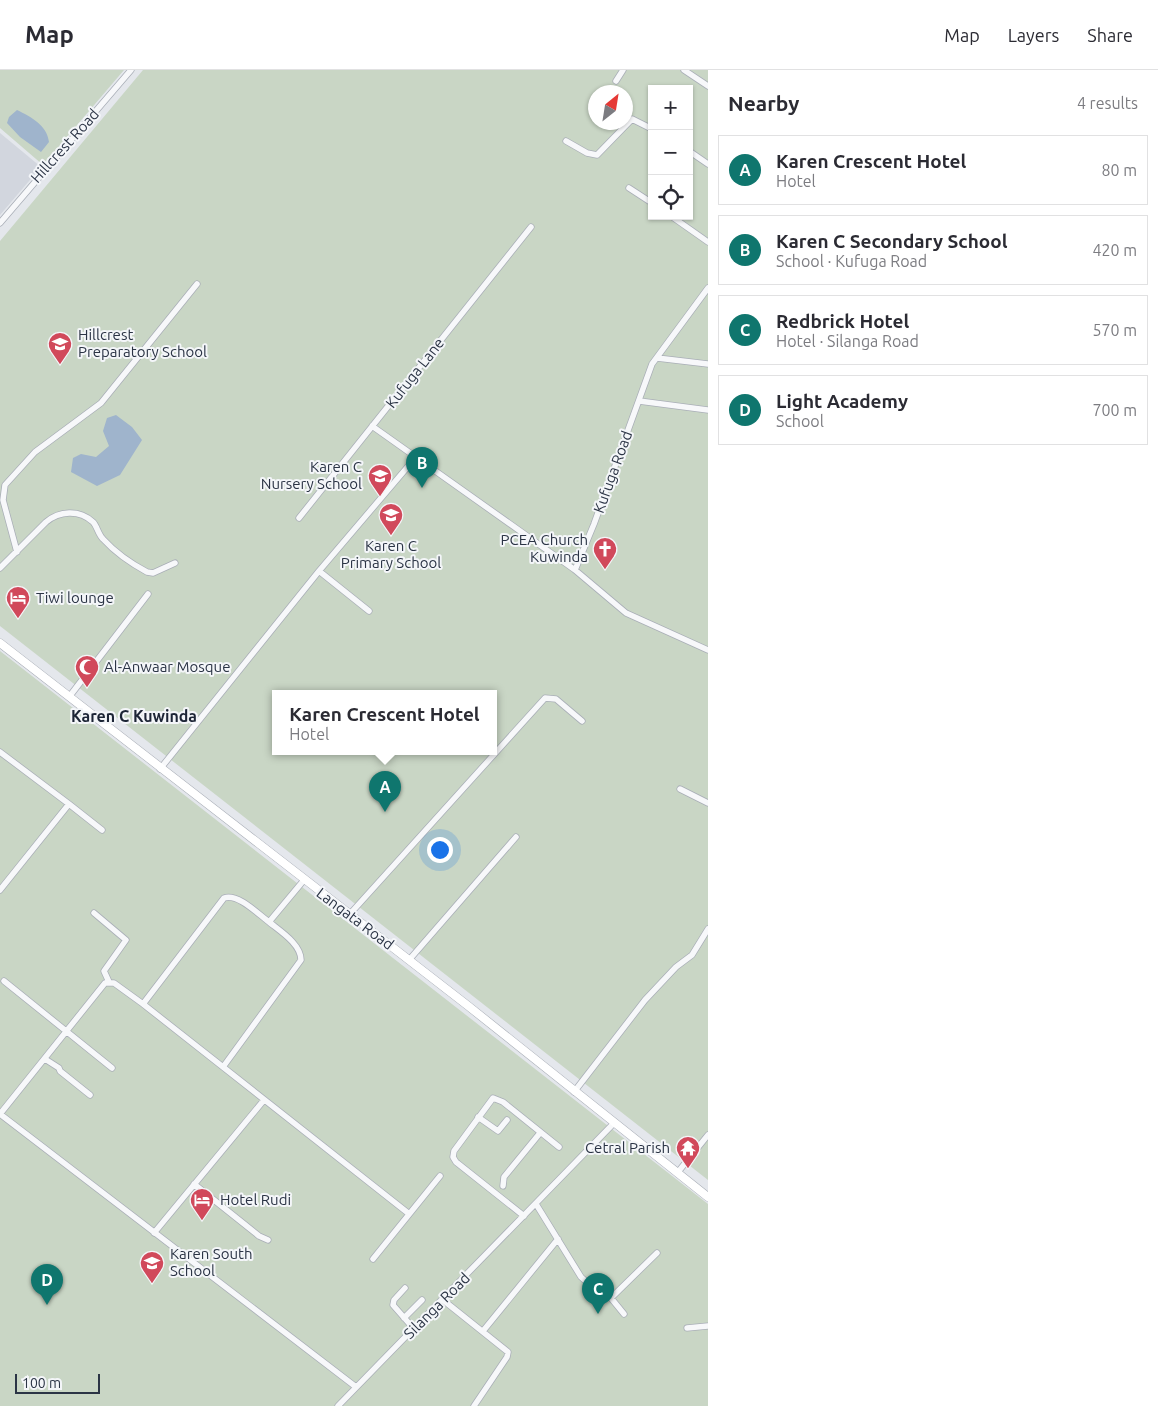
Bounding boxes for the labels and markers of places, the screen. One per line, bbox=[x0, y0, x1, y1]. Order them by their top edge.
place label: Hillcrest Preparatory School bbox=[78, 326, 207, 360]
school or university icon: Hillcrest Preparatory School bbox=[47, 331, 73, 365]
pin: B bbox=[406, 447, 438, 488]
place label: Karen C Nursery School bbox=[261, 458, 362, 492]
school or university icon: Karen C Nursery School bbox=[367, 463, 393, 497]
school or university icon: Karen C Primary School bbox=[378, 502, 404, 536]
place label: PCEA Church Kuwinda bbox=[500, 531, 588, 565]
church icon: PCEA Church Kuwinda bbox=[592, 536, 618, 570]
place label: Karen C Primary School bbox=[341, 537, 441, 571]
hotel icon: Tiwi lounge bbox=[5, 585, 31, 619]
place label: Tiwi lounge bbox=[36, 589, 114, 606]
mosque icon: Al-Anwaar Mosque bbox=[74, 654, 100, 688]
place label: Al-Anwaar Mosque bbox=[104, 658, 230, 675]
pin: A bbox=[369, 771, 401, 812]
temple icon: Cetral Parish bbox=[675, 1135, 701, 1169]
place label: Cetral Parish bbox=[585, 1139, 670, 1156]
hotel icon: Hotel Rudi bbox=[189, 1187, 215, 1221]
place label: Hotel Rudi bbox=[220, 1191, 291, 1208]
place label: Karen South School bbox=[170, 1245, 252, 1279]
school or university icon: Karen South School bbox=[139, 1250, 165, 1284]
pin: D bbox=[31, 1264, 63, 1305]
pin: C bbox=[582, 1273, 614, 1314]

